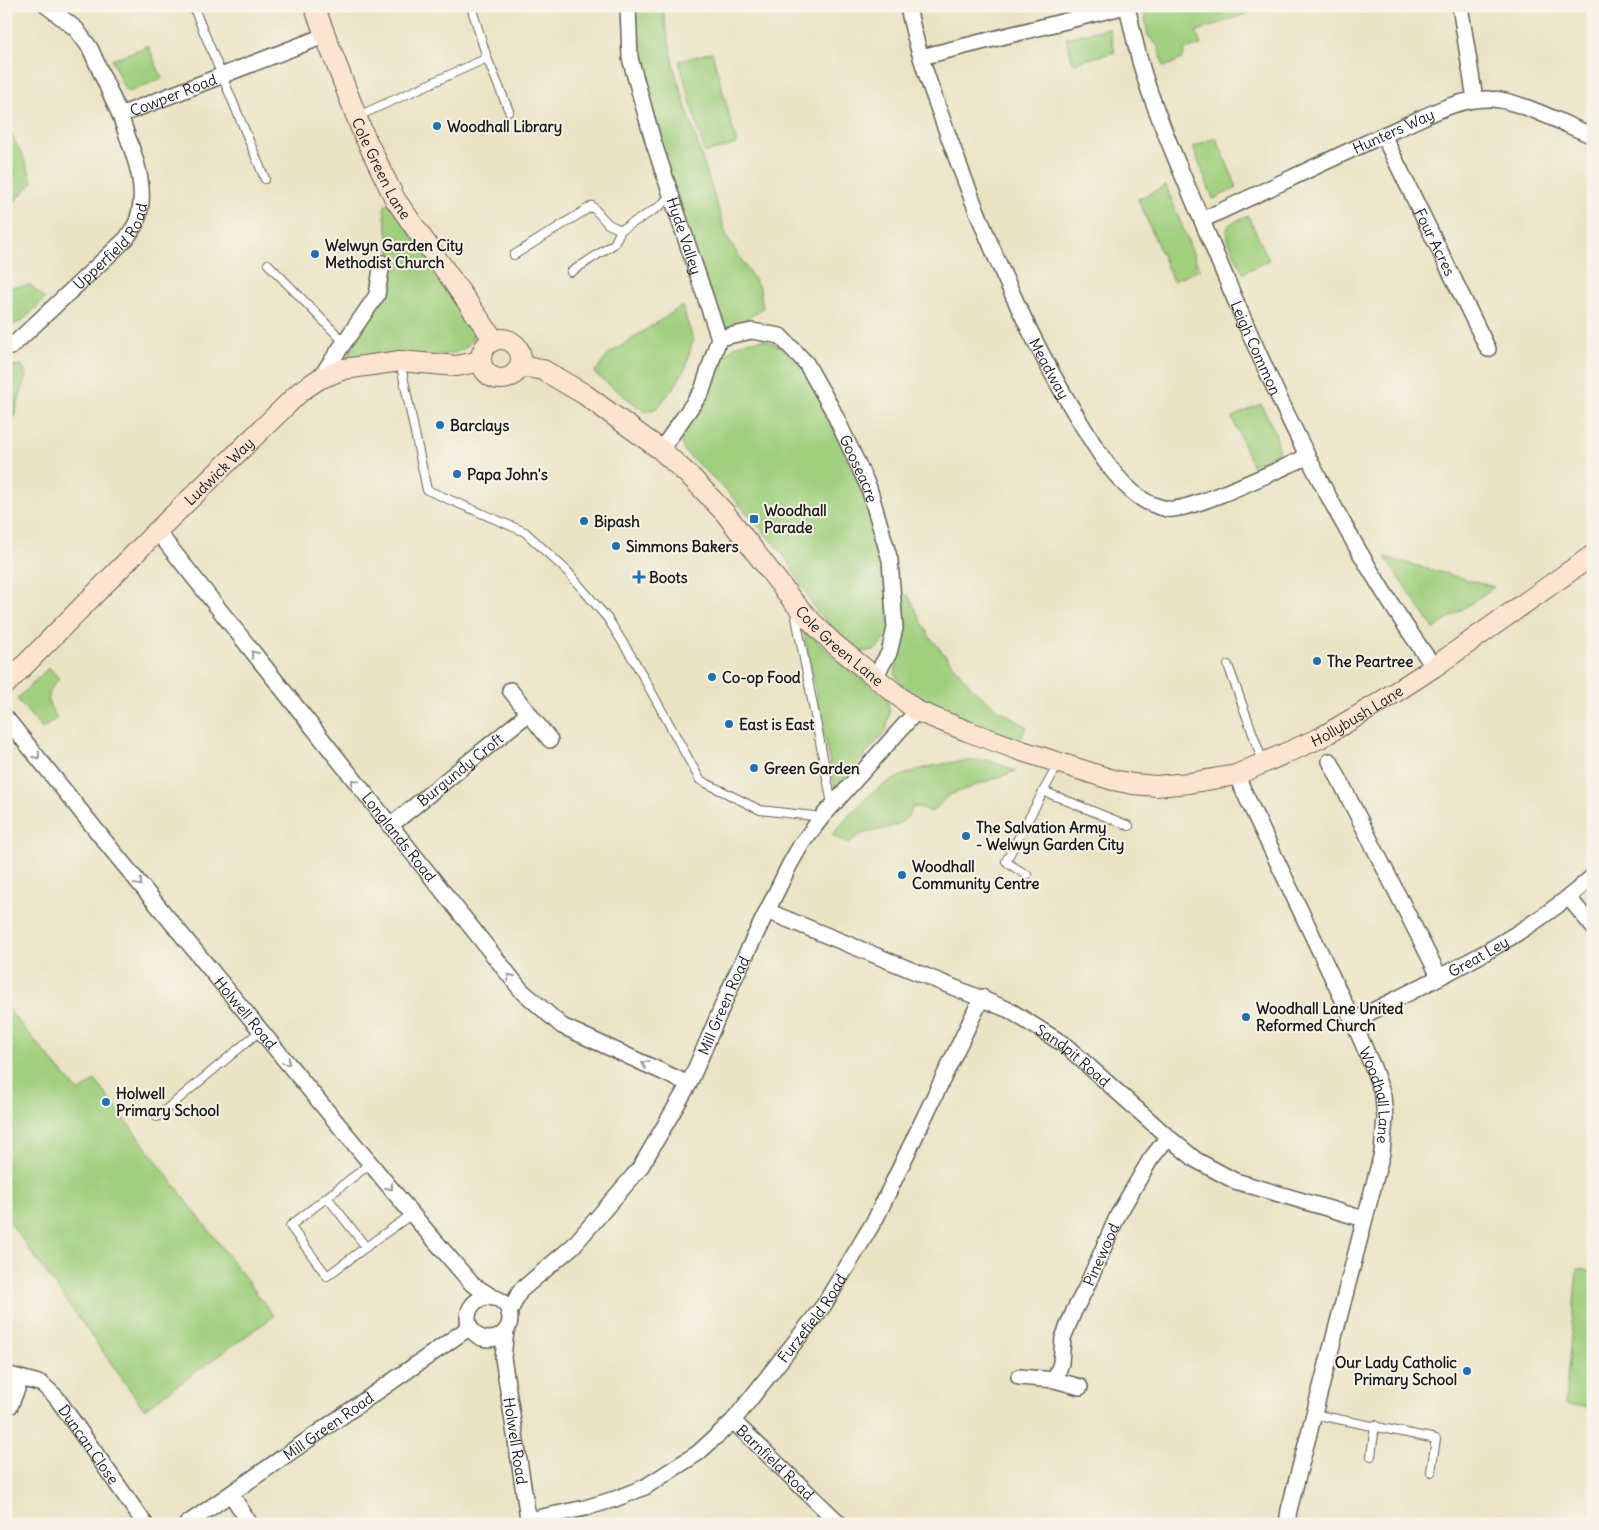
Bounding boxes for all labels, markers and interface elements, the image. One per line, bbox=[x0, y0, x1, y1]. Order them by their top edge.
street label: Cowper Road bbox=[127, 69, 219, 120]
street label: Hunters Way bbox=[1349, 104, 1437, 158]
street label: Cole Green Lane bbox=[348, 115, 416, 223]
place label: Woodhall Library bbox=[447, 117, 562, 137]
marker: Woodhall Library bbox=[431, 120, 443, 132]
street label: Hyde Valley bbox=[663, 195, 707, 277]
street label: Upperfield Road bbox=[69, 201, 151, 293]
street label: Four Acres bbox=[1411, 205, 1460, 279]
place label: Welwyn Garden City Methodist Church bbox=[325, 236, 463, 272]
marker: Welwyn Garden City Methodist Church bbox=[309, 248, 321, 260]
street label: Leigh Common bbox=[1227, 298, 1286, 398]
street label: Meadway bbox=[1026, 335, 1074, 402]
place label: Barclays bbox=[450, 416, 509, 436]
marker: Barclays bbox=[434, 419, 446, 431]
street label: Gooseacre bbox=[836, 431, 882, 505]
street label: Ludwick Way bbox=[180, 433, 257, 509]
place label: Papa John's bbox=[467, 465, 548, 485]
marker: Papa John's bbox=[451, 468, 463, 480]
place label: Woodhall Parade bbox=[764, 501, 827, 537]
place label: Bipash bbox=[594, 512, 640, 532]
marker: Woodhall Parade bbox=[748, 513, 760, 525]
marker: Bipash bbox=[578, 515, 590, 527]
place label: Simmons Bakers bbox=[626, 537, 739, 556]
marker: Simmons Bakers bbox=[610, 540, 622, 552]
place label: Boots bbox=[649, 568, 688, 587]
marker: Boots bbox=[633, 571, 645, 583]
street label: Cole Green Lane bbox=[792, 601, 888, 690]
one-way arrow bbox=[251, 651, 259, 660]
place label: The Peartree bbox=[1327, 652, 1413, 671]
marker: The Peartree bbox=[1311, 655, 1323, 667]
place label: Co-op Food bbox=[722, 668, 801, 688]
marker: Co-op Food bbox=[706, 671, 718, 683]
street label: Hollybush Lane bbox=[1308, 681, 1406, 750]
place label: East is East bbox=[739, 715, 815, 734]
marker: East is East bbox=[723, 718, 735, 730]
street label: Burgundy Croft bbox=[413, 729, 507, 810]
one-way arrow bbox=[31, 750, 39, 759]
place label: Green Garden bbox=[764, 759, 860, 778]
marker: Green Garden bbox=[748, 762, 760, 774]
one-way arrow bbox=[351, 778, 360, 787]
street label: Longlands Road bbox=[358, 788, 441, 885]
place label: The Salvation Army - Welwyn Garden City bbox=[976, 818, 1124, 855]
marker: The Salvation Army - Welwyn Garden City bbox=[960, 830, 972, 842]
place label: Woodhall Community Centre bbox=[912, 857, 1039, 894]
marker: Woodhall Community Centre bbox=[896, 869, 908, 881]
one-way arrow bbox=[133, 877, 142, 886]
street label: Great Ley bbox=[1445, 932, 1512, 981]
street label: Mill Green Road bbox=[693, 953, 753, 1058]
street label: Holwell Road bbox=[211, 973, 281, 1053]
one-way arrow bbox=[508, 974, 516, 983]
place label: Woodhall Lane United Reformed Church bbox=[1256, 999, 1403, 1035]
marker: Woodhall Lane United Reformed Church bbox=[1240, 1011, 1252, 1023]
street label: Sandpit Road bbox=[1032, 1020, 1114, 1091]
street label: Woodhall Lane bbox=[1356, 1044, 1394, 1144]
one-way arrow bbox=[282, 1056, 291, 1065]
one-way arrow bbox=[641, 1060, 650, 1070]
place label: Holwell Primary School bbox=[116, 1084, 219, 1121]
marker: Holwell Primary School bbox=[100, 1096, 112, 1108]
one-way arrow bbox=[385, 1181, 393, 1190]
street label: Pinewood bbox=[1079, 1220, 1123, 1289]
street label: Furzefield Road bbox=[773, 1270, 850, 1366]
place label: Our Lady Catholic Primary School bbox=[1335, 1353, 1457, 1390]
marker: Our Lady Catholic Primary School bbox=[1461, 1365, 1473, 1377]
street label: Mill Green Road bbox=[279, 1388, 377, 1464]
street label: Holwell Road bbox=[500, 1396, 532, 1486]
street label: Duncan Close bbox=[55, 1401, 124, 1488]
street label: Barnfield Road bbox=[733, 1420, 818, 1504]

